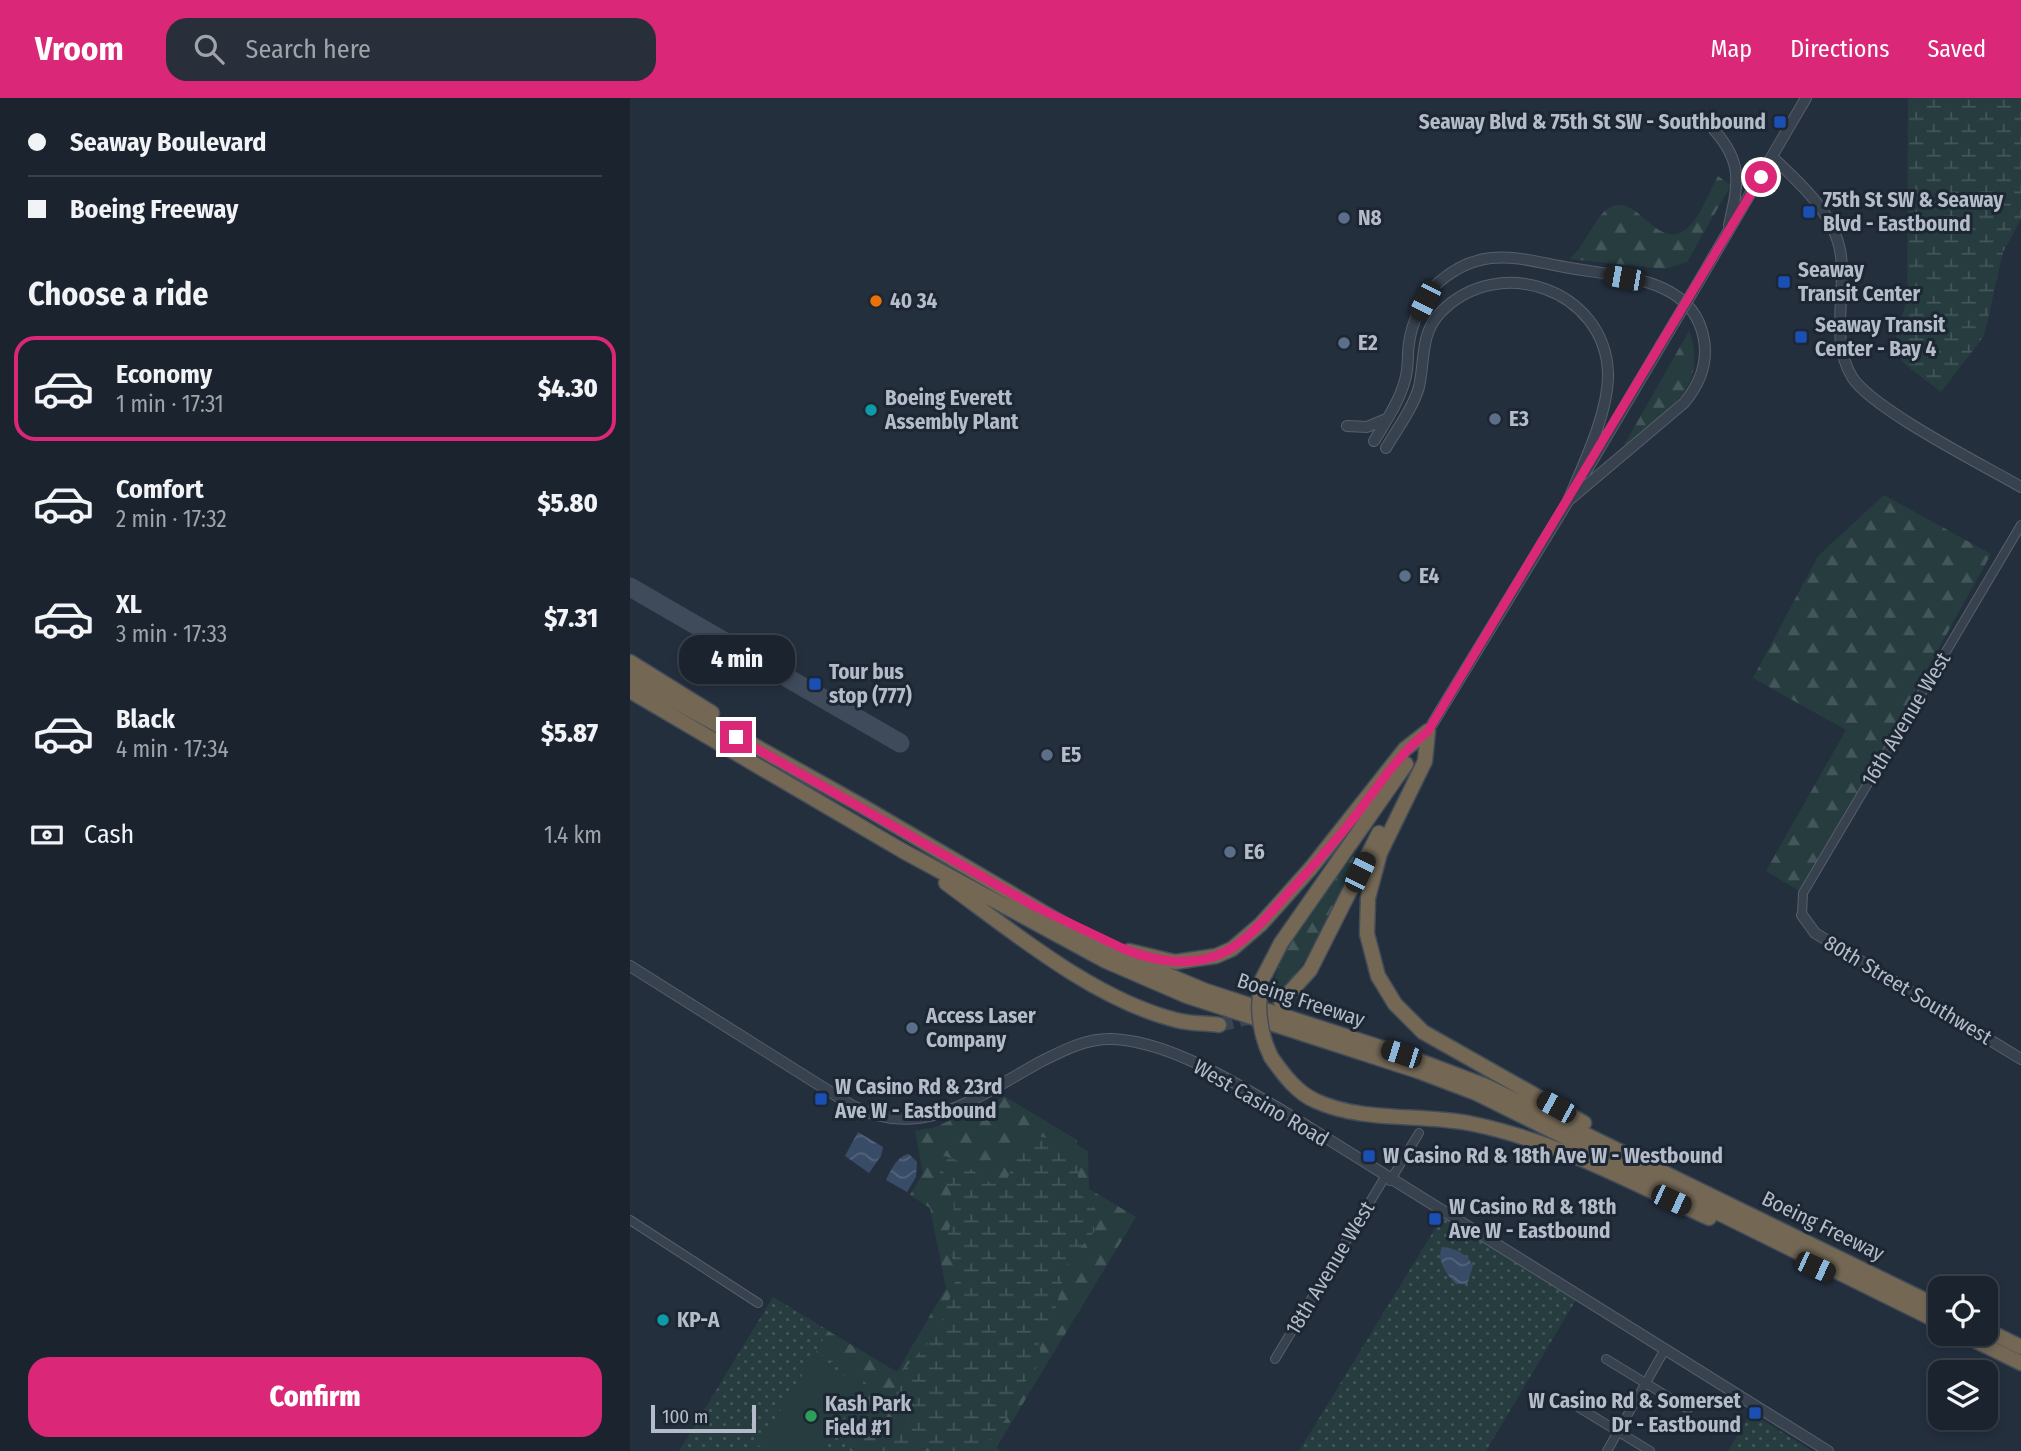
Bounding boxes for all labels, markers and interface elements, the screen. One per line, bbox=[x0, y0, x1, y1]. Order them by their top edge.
search box bbox=[166, 18, 656, 81]
text: Vroom bbox=[35, 29, 124, 69]
icon: search bbox=[190, 30, 228, 68]
text: Search here bbox=[246, 34, 371, 65]
text: Map bbox=[1711, 35, 1752, 63]
text: Directions bbox=[1790, 35, 1889, 63]
text: Saved bbox=[1927, 35, 1986, 63]
place label: Seaway Blvd & 75th St SW - Southbound bbox=[1419, 109, 1766, 135]
marker: Seaway Blvd & 75th St SW - Southbound bbox=[1772, 114, 1788, 130]
text: Seaway Boulevard bbox=[70, 127, 266, 158]
route start bbox=[1745, 161, 1777, 193]
place label: 75th St SW & Seaway Blvd - Eastbound bbox=[1823, 187, 2004, 237]
text: Boeing Freeway bbox=[70, 194, 238, 225]
marker: 75th St SW & Seaway Blvd - Eastbound bbox=[1801, 204, 1817, 220]
place label: N8 bbox=[1358, 205, 1382, 231]
marker: N8 bbox=[1336, 210, 1352, 226]
place label: Seaway Transit Center bbox=[1798, 257, 1920, 307]
car bbox=[1602, 264, 1647, 292]
marker: Seaway Transit Center bbox=[1776, 274, 1792, 290]
text: Choose a ride bbox=[28, 275, 209, 313]
car bbox=[1407, 278, 1444, 324]
place label: 40 34 bbox=[890, 288, 938, 314]
marker: 40 34 bbox=[868, 293, 884, 309]
place label: Seaway Transit Center - Bay 4 bbox=[1815, 312, 1946, 362]
marker: Seaway Transit Center - Bay 4 bbox=[1793, 329, 1809, 345]
place label: E2 bbox=[1358, 330, 1378, 356]
marker: E2 bbox=[1336, 335, 1352, 351]
icon: car bbox=[32, 357, 95, 420]
text: Economy bbox=[116, 359, 212, 390]
text: $4.30 bbox=[538, 373, 598, 404]
place label: Boeing Everett Assembly Plant bbox=[884, 385, 1019, 435]
text: 1 min · 17:31 bbox=[116, 390, 224, 418]
marker: Boeing Everett Assembly Plant bbox=[863, 402, 879, 418]
place label: E3 bbox=[1509, 406, 1529, 432]
marker: E3 bbox=[1487, 411, 1503, 427]
icon: car bbox=[32, 472, 95, 535]
text: Comfort bbox=[116, 474, 204, 505]
text: $5.80 bbox=[537, 488, 598, 519]
text: 2 min · 17:32 bbox=[116, 505, 227, 533]
place label: E4 bbox=[1419, 563, 1440, 589]
marker: E4 bbox=[1397, 568, 1413, 584]
icon: car bbox=[32, 587, 95, 650]
text: XL bbox=[116, 589, 142, 620]
text: $7.31 bbox=[544, 603, 598, 634]
text: 3 min · 17:33 bbox=[116, 620, 227, 648]
callout: 4 min bbox=[678, 636, 794, 684]
text: 4 min bbox=[711, 645, 763, 673]
street label: 16th Avenue West bbox=[1856, 647, 1956, 791]
place label: Tour bus stop (777) bbox=[829, 659, 912, 709]
marker: Tour bus stop (777) bbox=[807, 676, 823, 692]
icon: car bbox=[32, 702, 95, 765]
text: Black bbox=[116, 704, 175, 735]
text: $5.87 bbox=[541, 718, 598, 749]
route end bbox=[720, 721, 752, 753]
text: 4 min · 17:34 bbox=[116, 735, 229, 763]
place label: E5 bbox=[1061, 742, 1081, 768]
marker: E5 bbox=[1039, 747, 1055, 763]
icon: cash bbox=[28, 816, 66, 854]
text: Cash bbox=[84, 819, 134, 850]
text: 1.4 km bbox=[544, 821, 602, 849]
place label: E6 bbox=[1244, 839, 1265, 865]
marker: E6 bbox=[1222, 844, 1238, 860]
car bbox=[1342, 849, 1379, 895]
street label: 80th Street Southwest bbox=[1819, 930, 1997, 1050]
street label: Boeing Freeway bbox=[1234, 967, 1369, 1033]
place label: Access Laser Company bbox=[925, 1003, 1036, 1053]
marker: Access Laser Company bbox=[904, 1020, 920, 1036]
car bbox=[1378, 1038, 1425, 1070]
street label: West Casino Road bbox=[1189, 1054, 1333, 1152]
place label: W Casino Rd & 23rd Ave W - Eastbound bbox=[834, 1074, 1002, 1124]
car bbox=[1533, 1088, 1580, 1126]
marker: W Casino Rd & 23rd Ave W - Eastbound bbox=[813, 1091, 829, 1107]
place label: W Casino Rd & 18th Ave W - Westbound bbox=[1383, 1143, 1723, 1169]
marker: W Casino Rd & 18th Ave W - Westbound bbox=[1361, 1148, 1377, 1164]
car bbox=[1648, 1182, 1695, 1218]
street label: Boeing Freeway bbox=[1758, 1185, 1889, 1267]
place label: W Casino Rd & 18th Ave W - Eastbound bbox=[1448, 1194, 1617, 1244]
street label: 18th Avenue West bbox=[1280, 1196, 1380, 1340]
marker: W Casino Rd & 18th Ave W - Eastbound bbox=[1427, 1211, 1443, 1227]
car bbox=[1792, 1249, 1839, 1285]
map controls bbox=[1928, 1276, 1998, 1430]
button: locate bbox=[1928, 1276, 1998, 1346]
place label: KP-A bbox=[677, 1307, 720, 1333]
marker: KP-A bbox=[655, 1312, 671, 1328]
button: Confirm bbox=[28, 1357, 602, 1437]
button: layers bbox=[1928, 1360, 1998, 1430]
place label: W Casino Rd & Somerset Dr - Eastbound bbox=[1528, 1388, 1742, 1438]
place label: Kash Park Field #1 bbox=[825, 1391, 911, 1441]
scale bar bbox=[651, 1402, 756, 1434]
text: 100 m bbox=[662, 1405, 708, 1428]
marker: W Casino Rd & Somerset Dr - Eastbound bbox=[1747, 1405, 1763, 1421]
marker: Kash Park Field #1 bbox=[803, 1408, 819, 1424]

